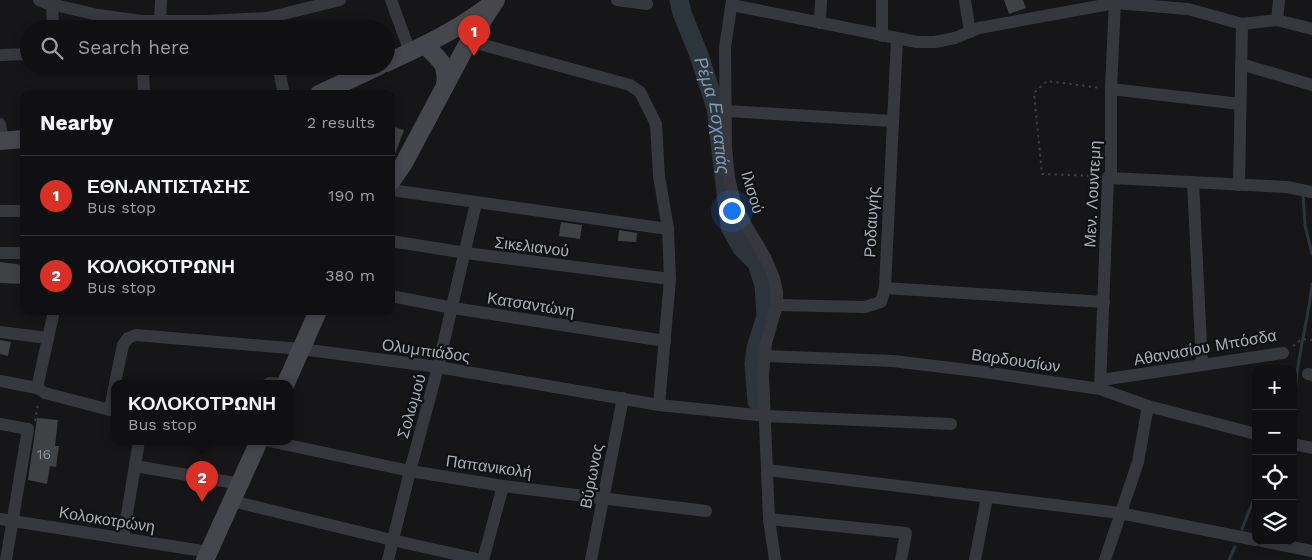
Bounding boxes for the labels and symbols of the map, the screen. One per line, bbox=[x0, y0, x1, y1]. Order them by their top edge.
pin: 1 bbox=[458, 15, 490, 56]
water label: Ρέμα Εσχατιάς bbox=[690, 54, 735, 175]
street label: Μεν. Λουντεμη bbox=[1080, 140, 1105, 248]
street label: Ιλισού bbox=[737, 169, 768, 216]
street label: Ροδαυγής bbox=[860, 186, 883, 258]
your location bbox=[719, 198, 745, 224]
street label: Σικελιανού bbox=[494, 232, 570, 260]
street label: Κατσαντώνη bbox=[486, 288, 576, 321]
street label: Αθανασίου Μπόσδα bbox=[1132, 326, 1278, 369]
street label: Ολυμπιάδος bbox=[381, 335, 472, 366]
street label: Βαρδουσίων bbox=[970, 345, 1062, 376]
street label: Σολωμού bbox=[393, 372, 430, 441]
street label: Βύρωνος bbox=[576, 442, 607, 510]
house number: 16 bbox=[37, 446, 51, 462]
street label: Παπανικολή bbox=[445, 451, 533, 482]
pin: 2 bbox=[186, 461, 218, 502]
street label: Κολοκοτρώνη bbox=[58, 503, 156, 536]

